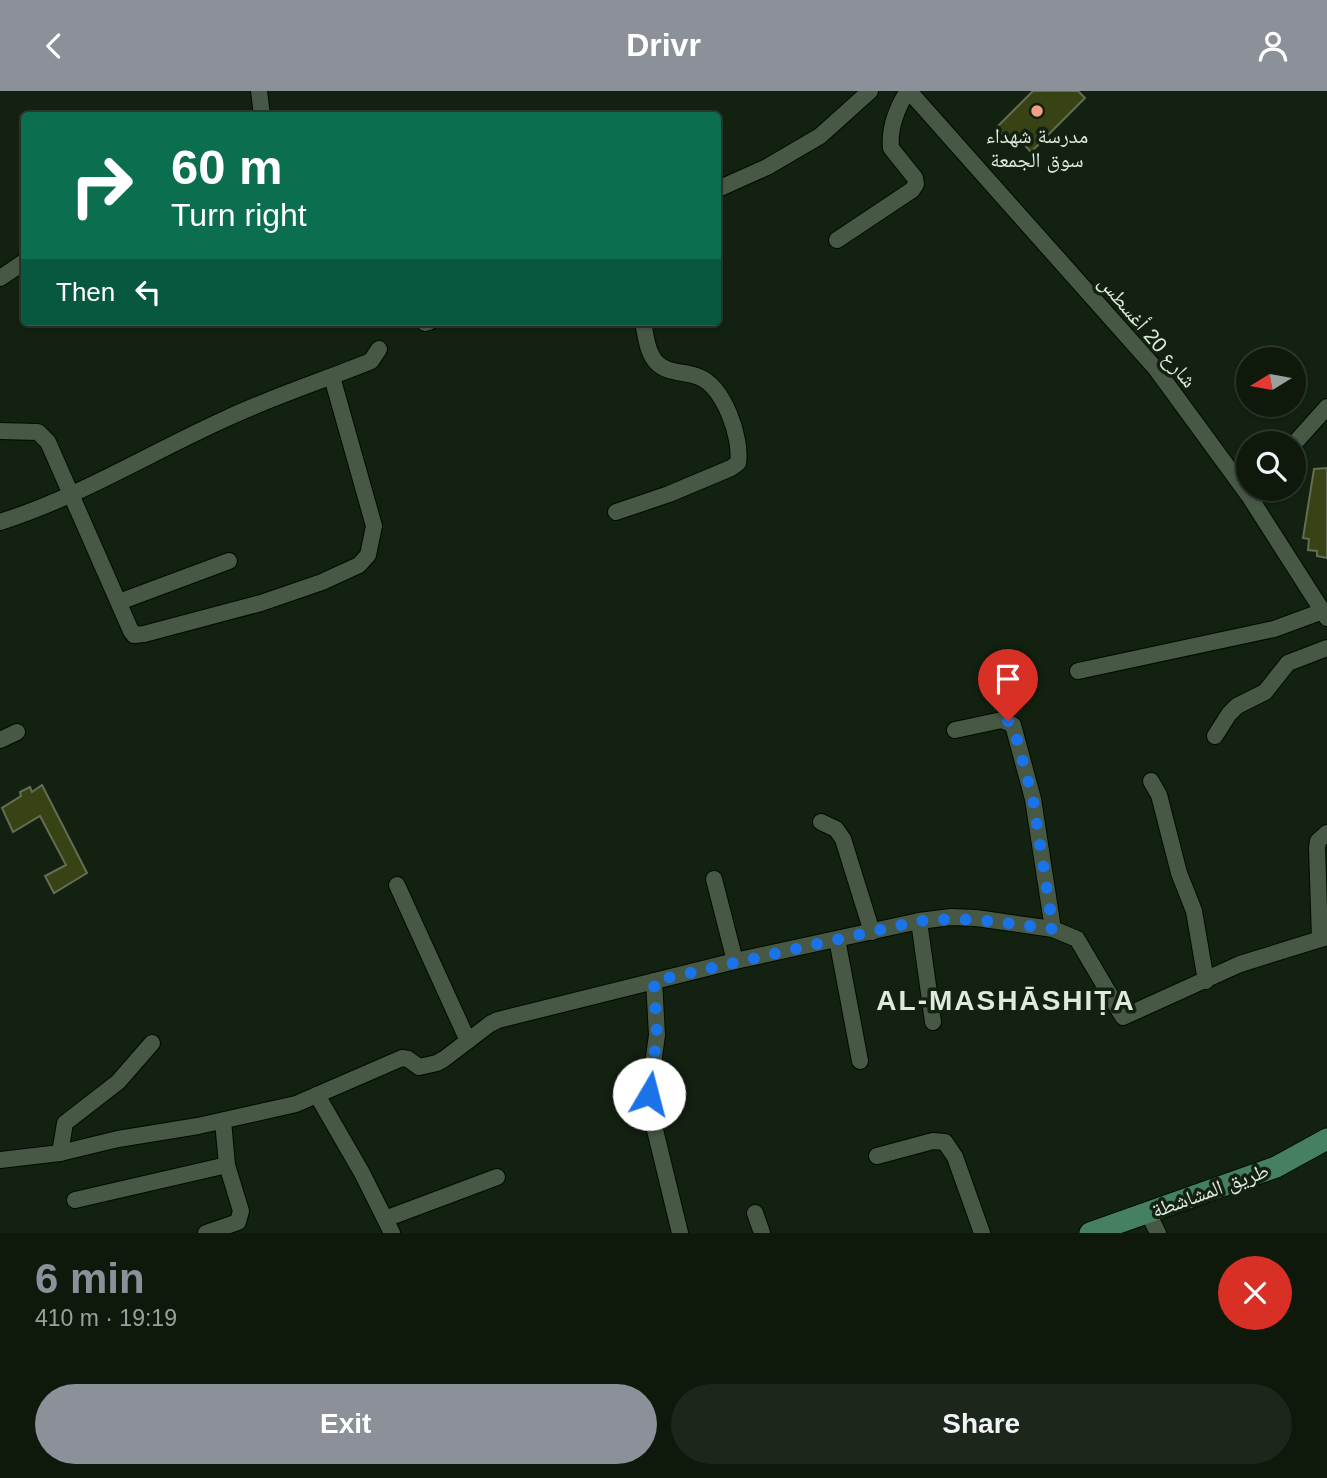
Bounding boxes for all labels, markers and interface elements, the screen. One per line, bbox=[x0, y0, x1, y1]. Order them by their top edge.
icon: back bbox=[35, 27, 73, 65]
text: Drivr bbox=[626, 27, 701, 63]
icon: person bbox=[1254, 27, 1292, 65]
marker: مدرسة شهداء سوق الجمعة bbox=[1029, 103, 1045, 119]
place label: مدرسة شهداء سوق الجمعة bbox=[986, 124, 1088, 173]
icon: right bbox=[56, 140, 147, 231]
text: 60 m bbox=[171, 140, 283, 194]
text: Turn right bbox=[171, 197, 307, 233]
street label: شارع 20 أغسطس bbox=[1093, 270, 1202, 393]
icon: left bbox=[129, 273, 167, 311]
text: Then bbox=[56, 277, 115, 307]
north arrow bbox=[1236, 347, 1306, 417]
map controls bbox=[1236, 347, 1306, 501]
button: search bbox=[1236, 431, 1306, 501]
pin bbox=[978, 649, 1038, 721]
icon: arrive bbox=[989, 660, 1027, 698]
district label: AL-MASHĀSHIṬA bbox=[876, 985, 1136, 1016]
position arrow bbox=[612, 1057, 686, 1131]
street label: طريق المشاشطة bbox=[1148, 1158, 1272, 1224]
text: 6 min bbox=[35, 1255, 145, 1302]
button: close bbox=[1218, 1256, 1292, 1330]
text: 410 m · 19:19 bbox=[35, 1305, 177, 1331]
button: Exit bbox=[35, 1384, 657, 1464]
button: Share bbox=[671, 1384, 1292, 1464]

